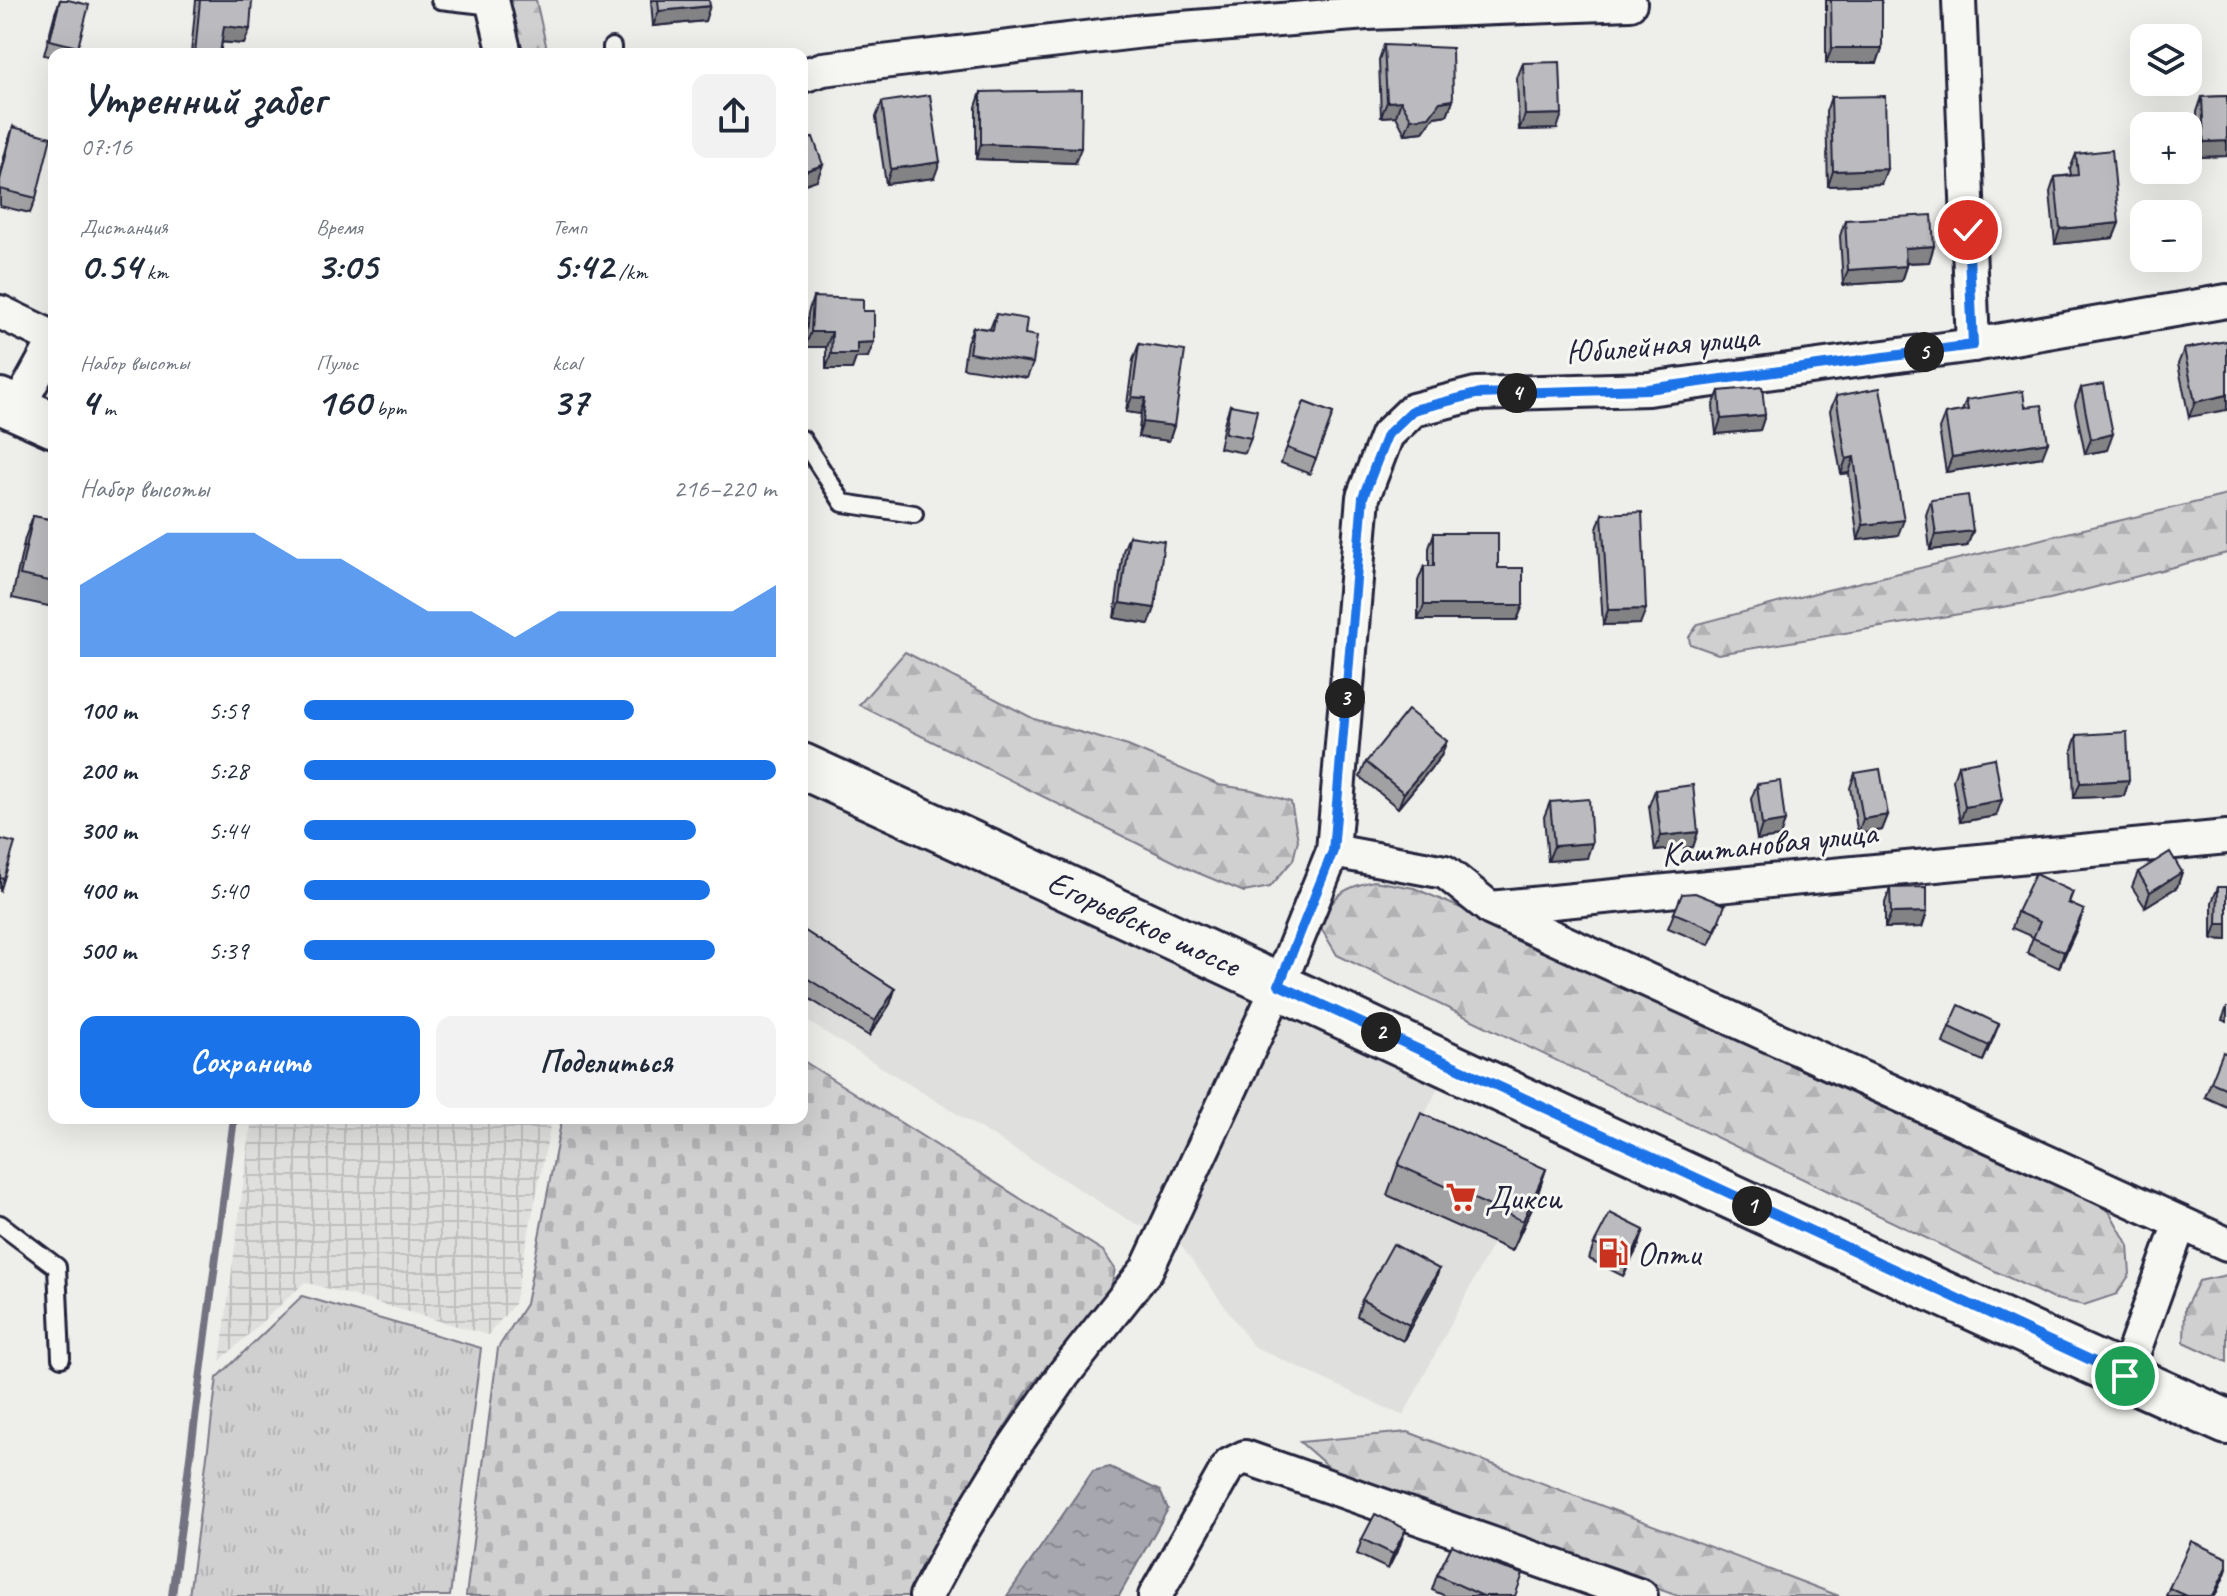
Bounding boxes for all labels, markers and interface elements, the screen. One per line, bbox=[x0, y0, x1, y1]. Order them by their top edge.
map controls bbox=[2130, 24, 2202, 272]
button: layers bbox=[2130, 24, 2202, 96]
text: Утренний забег bbox=[80, 72, 325, 127]
button: share bbox=[692, 74, 776, 158]
button: + bbox=[2130, 112, 2202, 184]
text: 07:16 bbox=[80, 130, 132, 163]
pin bbox=[1934, 196, 2002, 264]
button: − bbox=[2130, 200, 2202, 272]
icon: check bbox=[1946, 208, 1990, 252]
text: Дистанция bbox=[80, 213, 168, 241]
text: Время bbox=[316, 213, 362, 241]
text: Темп bbox=[552, 213, 587, 241]
text: 0.54 bbox=[80, 241, 141, 291]
text: 3:05 bbox=[316, 241, 377, 291]
text: 5:42 bbox=[552, 241, 613, 291]
text: km bbox=[141, 258, 168, 286]
text: /km bbox=[613, 258, 647, 286]
street label: Юбилейная улица bbox=[1564, 314, 1762, 374]
pin: 5 bbox=[1904, 332, 1944, 372]
text: 5 bbox=[1919, 338, 1929, 366]
text: Набор высоты bbox=[80, 349, 189, 377]
text: Пульс bbox=[316, 349, 358, 377]
text: kcal bbox=[552, 349, 581, 377]
pin: 4 bbox=[1497, 373, 1537, 413]
text: 4 bbox=[80, 377, 98, 427]
text: 160 bbox=[316, 377, 371, 427]
text: 37 bbox=[552, 377, 588, 427]
text: 4 bbox=[1512, 379, 1522, 407]
text: m bbox=[98, 394, 116, 422]
text: bpm bbox=[371, 394, 406, 422]
text: Набор высоты bbox=[80, 472, 209, 505]
text: 216–220 m bbox=[673, 472, 776, 505]
pin: 3 bbox=[1325, 678, 1365, 718]
text: 3 bbox=[1340, 684, 1350, 712]
text: 100 m bbox=[80, 694, 136, 727]
text: 5:59 bbox=[208, 694, 248, 727]
text: 200 m bbox=[80, 754, 136, 787]
text: 5:28 bbox=[208, 754, 248, 787]
street label: Каштановая улица bbox=[1659, 810, 1881, 876]
text: 300 m bbox=[80, 814, 136, 847]
text: 5:44 bbox=[208, 814, 248, 847]
street label: Егорьевское шоссе bbox=[1041, 860, 1249, 987]
text: 400 m bbox=[80, 874, 136, 907]
text: 5:40 bbox=[208, 874, 248, 907]
text: 500 m bbox=[80, 934, 136, 967]
text: 5:39 bbox=[208, 934, 248, 967]
pin: 2 bbox=[1361, 1012, 1401, 1052]
button: Сохранить bbox=[80, 1016, 420, 1108]
button: Поделиться bbox=[436, 1016, 776, 1108]
text: 2 bbox=[1376, 1018, 1386, 1046]
place label: Дикси bbox=[1485, 1176, 1563, 1219]
supermarket icon: Дикси bbox=[1444, 1180, 1478, 1214]
pin: 1 bbox=[1732, 1186, 1772, 1226]
text: 1 bbox=[1747, 1192, 1757, 1220]
place label: Опти bbox=[1637, 1232, 1703, 1275]
fuel station icon: Опти bbox=[1596, 1236, 1630, 1270]
pin bbox=[2091, 1342, 2159, 1410]
icon: arrive bbox=[2103, 1354, 2147, 1398]

